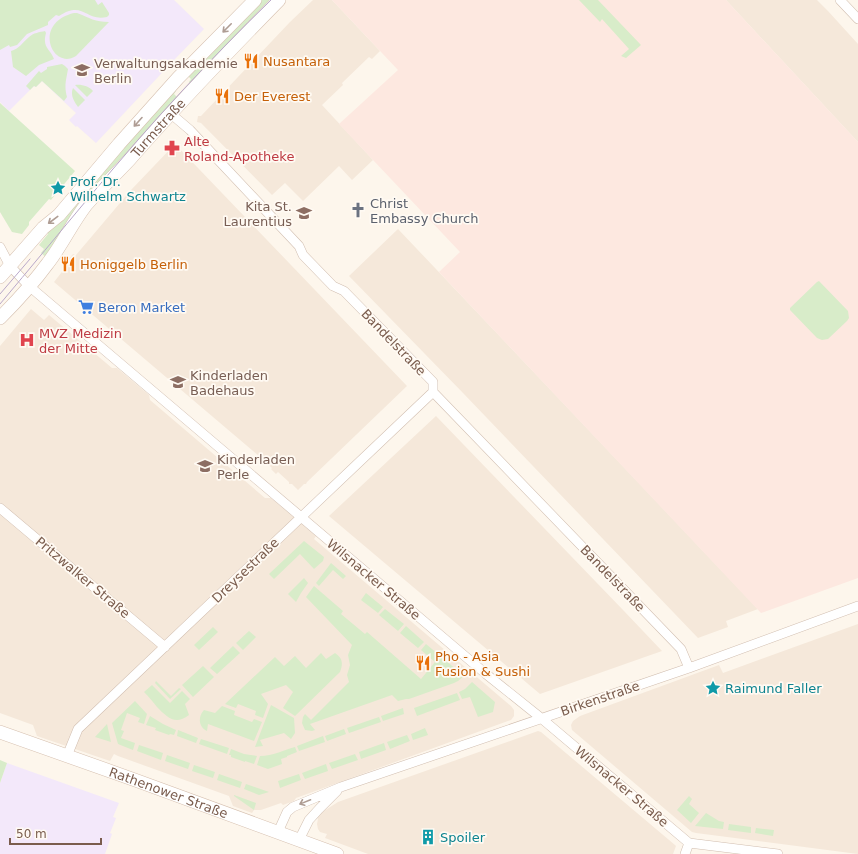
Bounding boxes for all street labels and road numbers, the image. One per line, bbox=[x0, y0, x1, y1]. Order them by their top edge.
street label: Turmstraße bbox=[128, 96, 189, 161]
street label: Bandelstraße bbox=[358, 306, 429, 379]
street label: Pritzwalker Straße bbox=[33, 534, 133, 621]
street label: Dreysestraße bbox=[209, 535, 282, 606]
street label: Wilsnacker Straße bbox=[324, 536, 423, 623]
street label: Bandelstraße bbox=[577, 542, 648, 615]
street label: Birkenstraße bbox=[559, 678, 642, 719]
street label: Wilsnacker Straße bbox=[572, 743, 671, 830]
street label: Rathenower Straße bbox=[107, 764, 230, 821]

